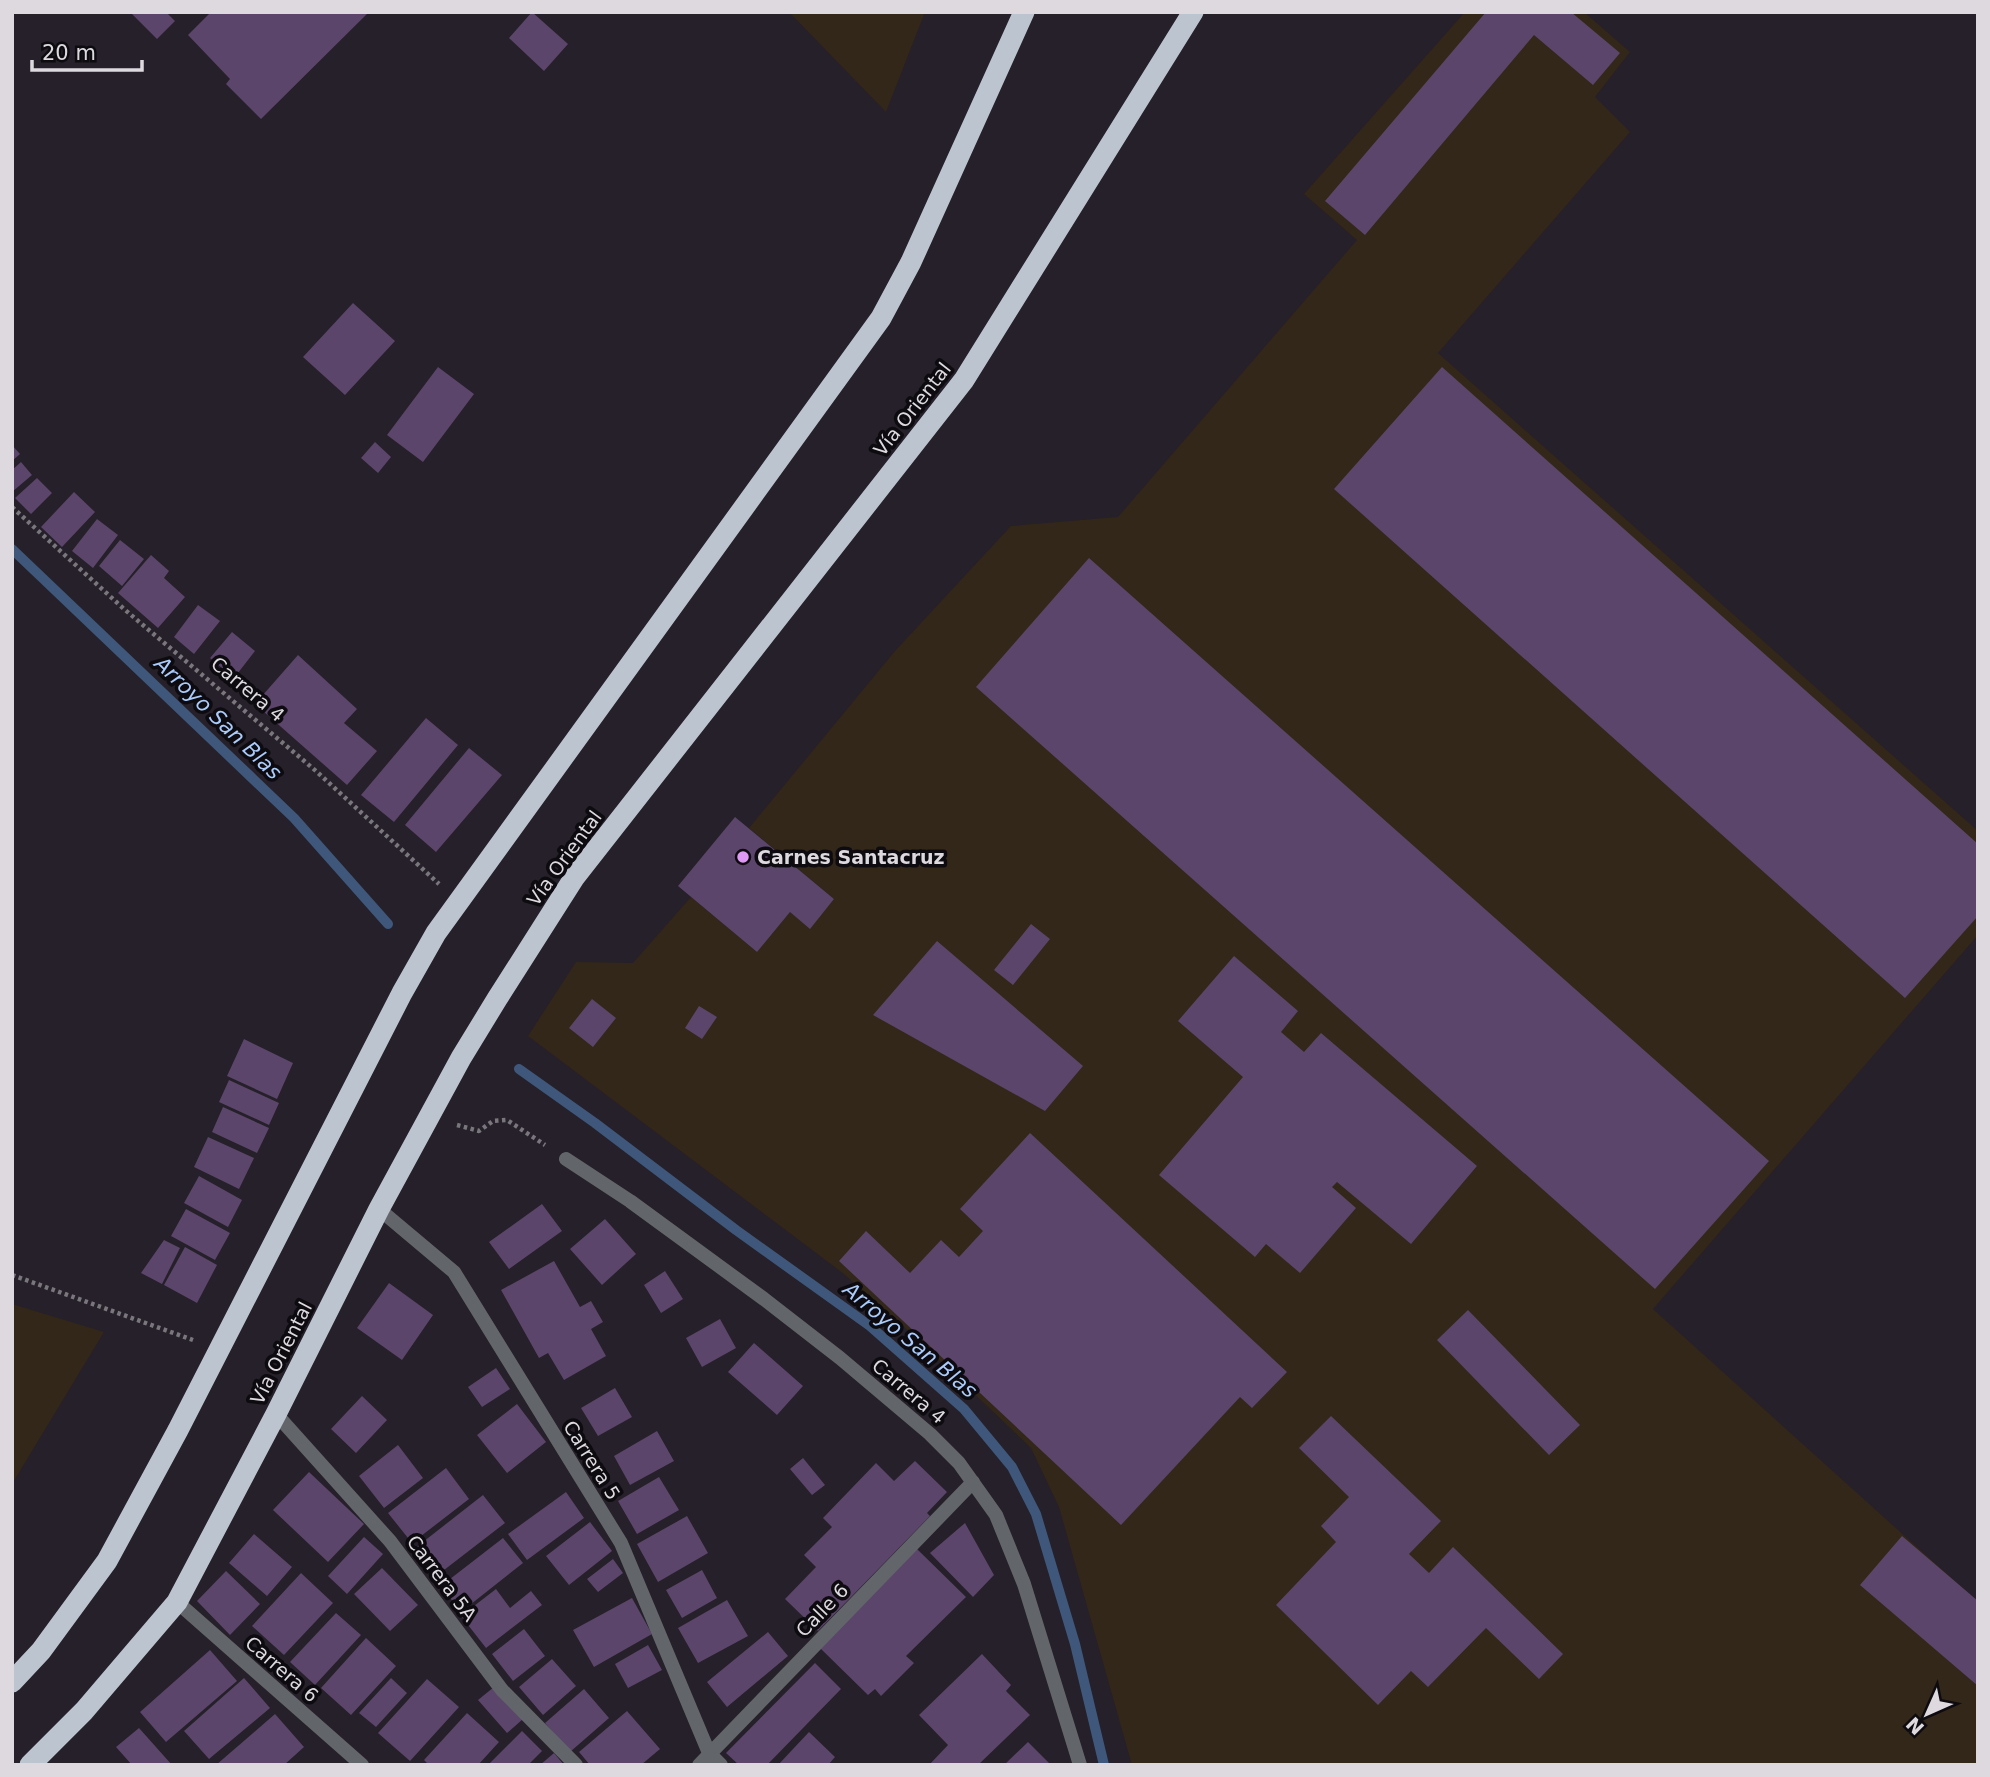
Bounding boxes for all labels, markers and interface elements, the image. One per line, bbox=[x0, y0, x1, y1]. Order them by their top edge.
scale bar bbox=[32, 28, 142, 72]
text: 20 m bbox=[42, 41, 96, 65]
street label: Vía Oriental bbox=[869, 358, 955, 460]
water label: Arroyo San Blas bbox=[148, 650, 286, 785]
street label: Carrera 4 bbox=[207, 652, 289, 726]
street label: Vía Oriental bbox=[522, 806, 606, 910]
place label: Carnes Santacruz bbox=[757, 846, 945, 868]
marker: Carnes Santacruz bbox=[735, 849, 751, 865]
water label: Arroyo San Blas bbox=[837, 1276, 982, 1403]
street label: Vía Oriental bbox=[246, 1298, 316, 1408]
street label: Carrera 4 bbox=[868, 1354, 950, 1428]
street label: Carrera 5 bbox=[559, 1416, 625, 1504]
street label: Carrera 5A bbox=[403, 1531, 481, 1625]
street label: Calle 6 bbox=[791, 1579, 853, 1641]
street label: Carrera 6 bbox=[241, 1631, 323, 1707]
north arrow bbox=[1892, 1679, 1962, 1749]
text: N bbox=[1902, 1713, 1928, 1739]

